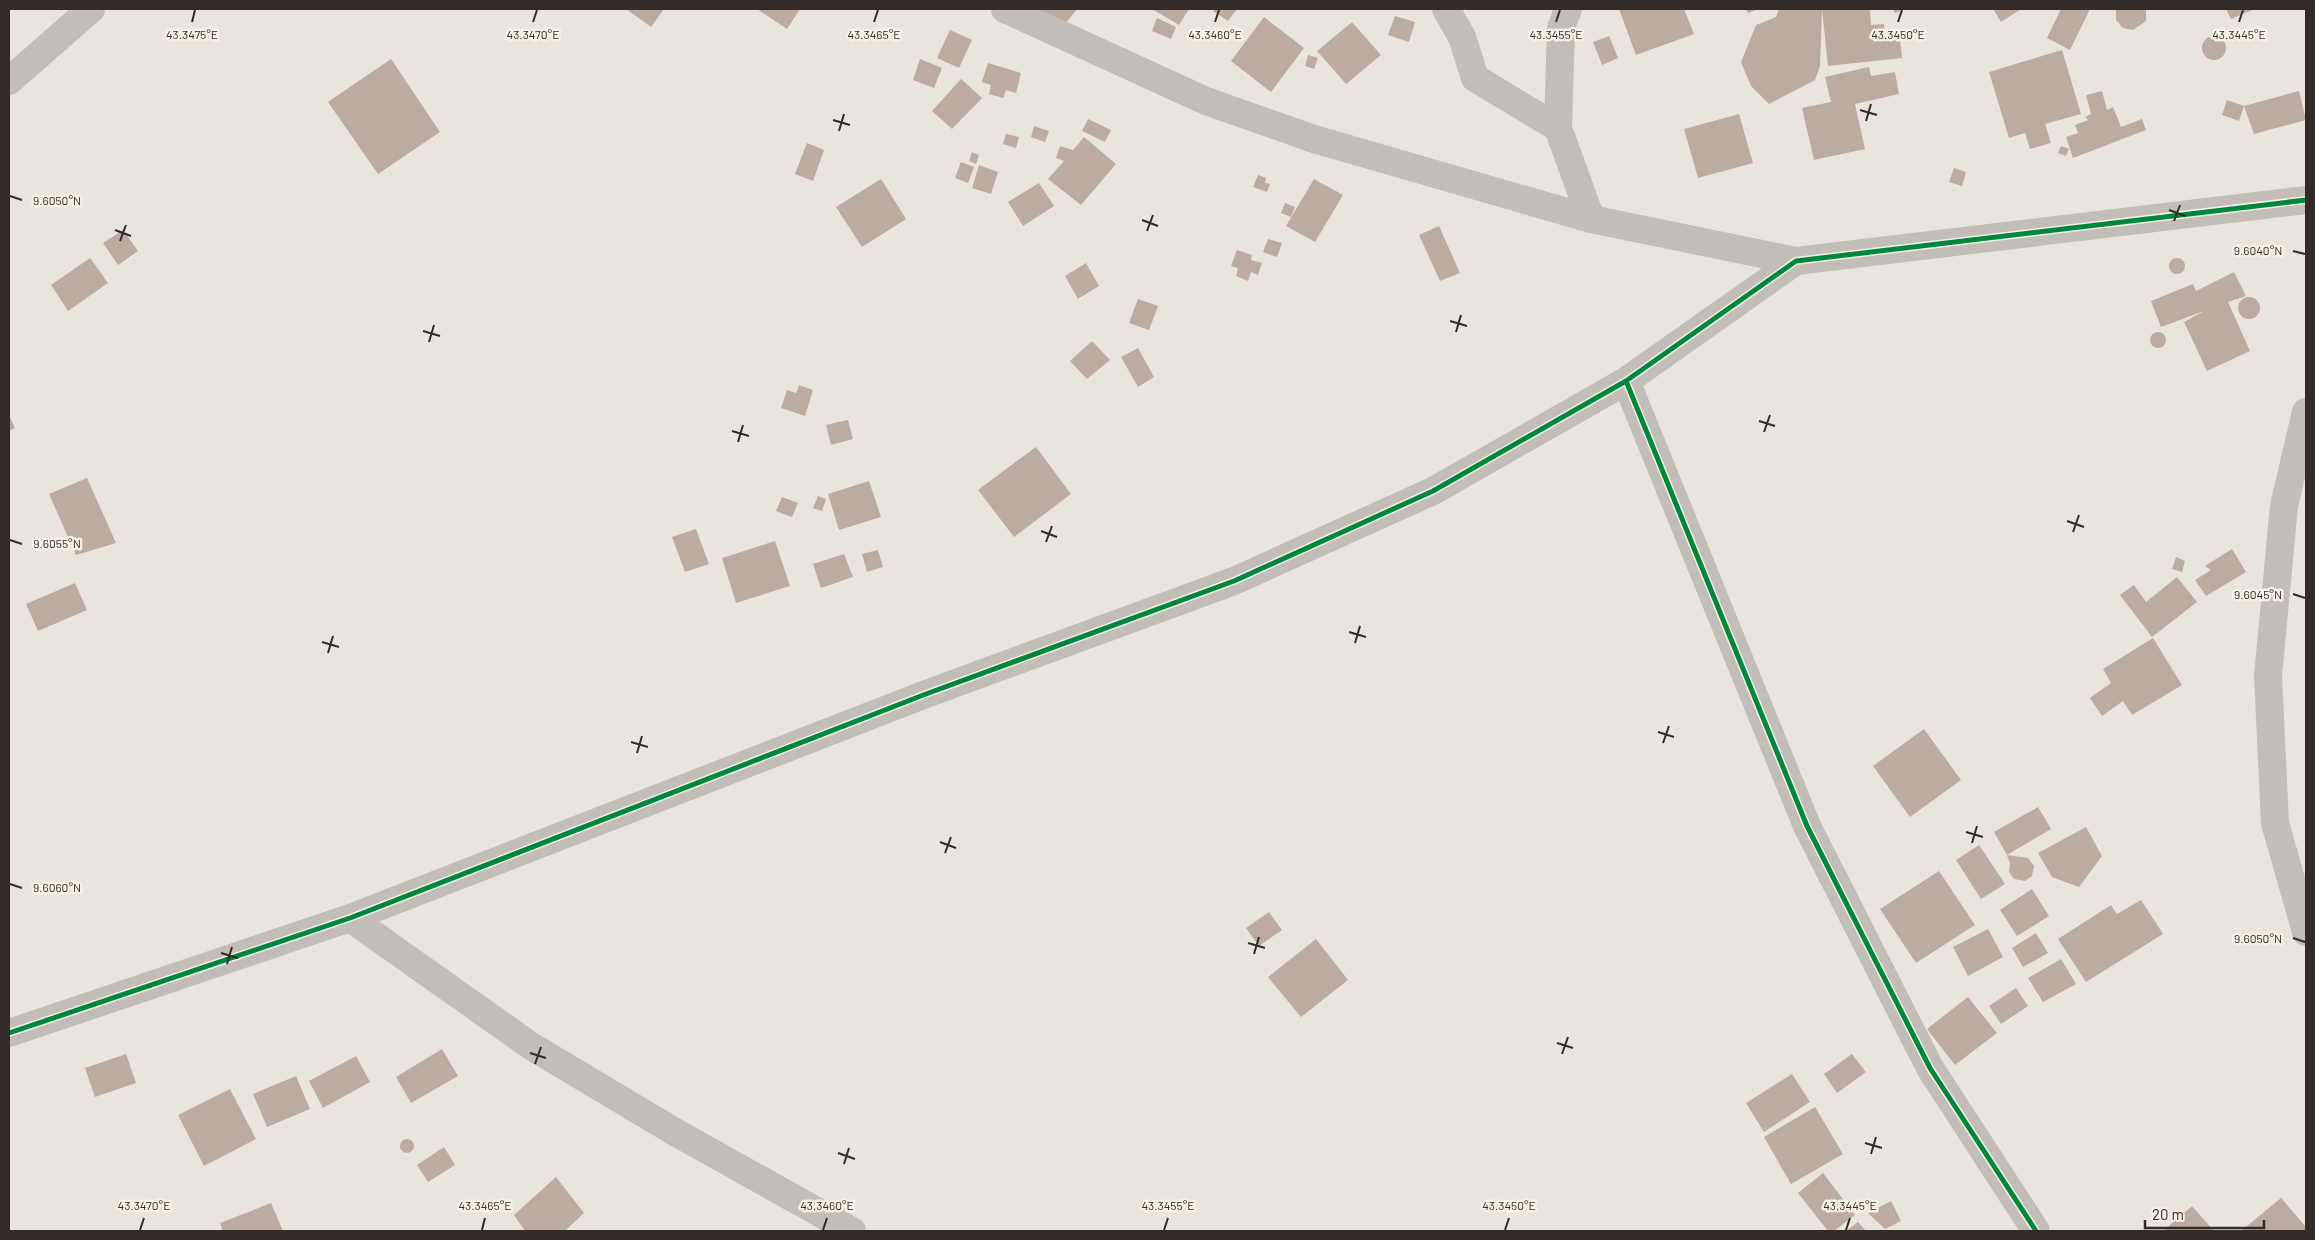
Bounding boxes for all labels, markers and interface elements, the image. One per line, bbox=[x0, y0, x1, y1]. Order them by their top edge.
text: 43.3475°E bbox=[166, 27, 218, 41]
text: 43.3470°E bbox=[507, 27, 559, 41]
text: 43.3465°E bbox=[847, 27, 901, 41]
text: 43.3460°E bbox=[1188, 27, 1242, 41]
text: 43.3455°E bbox=[1529, 27, 1583, 41]
text: 43.3450°E bbox=[1871, 27, 1925, 41]
text: 43.3445°E bbox=[2212, 27, 2266, 41]
text: 9.6050°N bbox=[33, 193, 81, 207]
text: 9.6040°N bbox=[2234, 243, 2282, 257]
text: 9.6055°N bbox=[33, 536, 81, 550]
text: 9.6045°N bbox=[2234, 587, 2282, 601]
text: 9.6060°N bbox=[33, 880, 81, 894]
text: 9.6050°N bbox=[2234, 931, 2282, 945]
text: 43.3470°E bbox=[118, 1198, 170, 1212]
text: 43.3465°E bbox=[458, 1198, 512, 1212]
text: 43.3460°E bbox=[800, 1198, 854, 1212]
text: 43.3455°E bbox=[1141, 1198, 1195, 1212]
text: 43.3450°E bbox=[1482, 1198, 1536, 1212]
text: 43.3445°E bbox=[1823, 1198, 1877, 1212]
scale bar bbox=[2145, 1198, 2264, 1230]
text: 20 m bbox=[2152, 1205, 2184, 1223]

